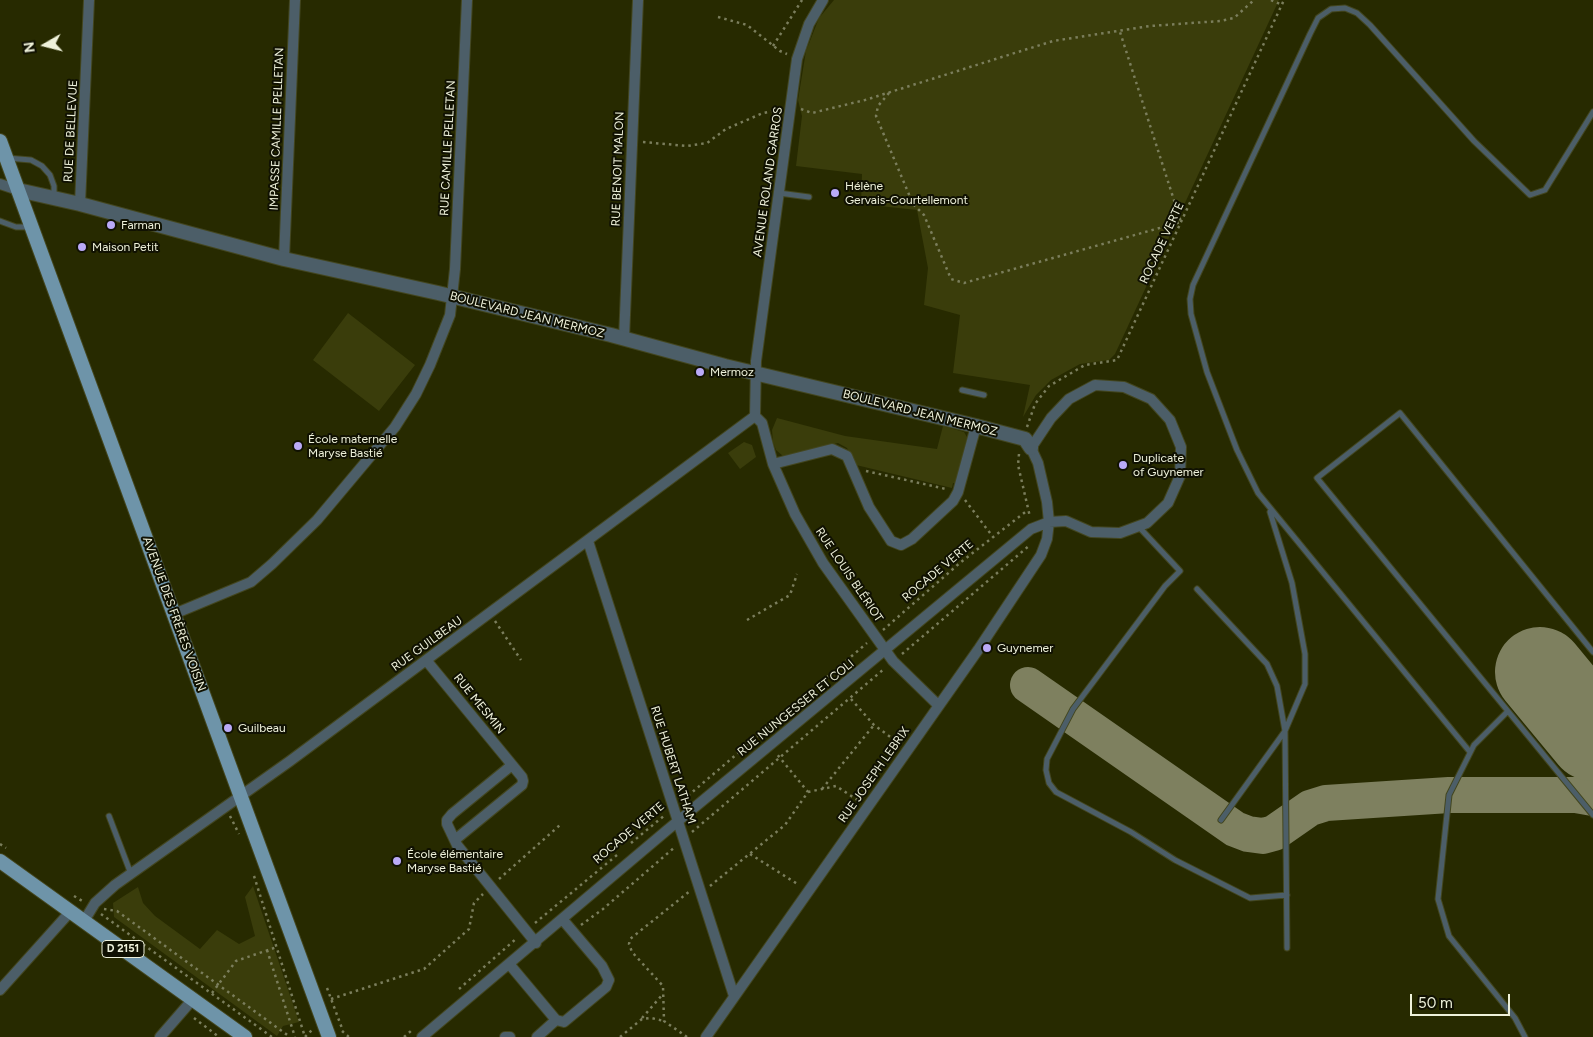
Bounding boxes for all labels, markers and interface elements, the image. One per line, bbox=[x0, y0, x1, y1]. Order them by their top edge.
north arrow bbox=[20, 20, 70, 70]
text: N bbox=[20, 41, 39, 54]
street label: IMPASSE CAMILLE PELLETAN bbox=[267, 47, 287, 211]
street label: RUE DE BELLEVUE bbox=[61, 80, 81, 182]
street label: RUE CAMILLE PELLETAN bbox=[437, 80, 459, 216]
street label: AVENUE ROLAND GARROS bbox=[750, 106, 786, 258]
street label: RUE BENOIT MALON bbox=[609, 111, 627, 227]
place label: Hélène Gervais-Courtellemont bbox=[845, 179, 968, 207]
marker: Hélène Gervais-Courtellemont bbox=[829, 187, 841, 199]
street label: ROCADE VERTE bbox=[1137, 200, 1187, 286]
place label: Farman bbox=[121, 218, 161, 232]
marker: Farman bbox=[105, 219, 117, 231]
place label: Maison Petit bbox=[92, 240, 159, 254]
marker: Maison Petit bbox=[76, 241, 88, 253]
street label: BOULEVARD JEAN MERMOZ bbox=[448, 289, 606, 341]
place label: Mermoz bbox=[710, 365, 754, 379]
marker: Mermoz bbox=[694, 366, 706, 378]
street label: BOULEVARD JEAN MERMOZ bbox=[841, 387, 999, 439]
place label: École maternelle Maryse Bastié bbox=[308, 432, 397, 460]
marker: École maternelle Maryse Bastié bbox=[292, 440, 304, 452]
place label: Duplicate of Guynemer bbox=[1133, 451, 1204, 479]
marker: Duplicate of Guynemer bbox=[1117, 459, 1129, 471]
street label: RUE LOUIS BLÉRIOT bbox=[812, 525, 886, 625]
street label: AVENUE DES FRÈRES VOISIN bbox=[139, 535, 209, 693]
street label: ROCADE VERTE bbox=[899, 537, 977, 605]
street label: RUE GUILBEAU bbox=[389, 613, 465, 675]
place label: Guynemer bbox=[997, 641, 1053, 655]
marker: Guynemer bbox=[981, 642, 993, 654]
street label: RUE NUNGESSER ET COLI bbox=[735, 657, 857, 759]
street label: RUE MESMIN bbox=[450, 671, 508, 737]
street label: RUE HUBERT LATHAM bbox=[647, 704, 699, 826]
place label: Guilbeau bbox=[238, 721, 286, 735]
marker: Guilbeau bbox=[222, 722, 234, 734]
street label: RUE JOSEPH LEBRIX bbox=[835, 724, 913, 826]
street label: ROCADE VERTE bbox=[590, 799, 668, 867]
place label: École élémentaire Maryse Bastié bbox=[407, 847, 503, 875]
marker: École élémentaire Maryse Bastié bbox=[391, 855, 403, 867]
road number: D 2151 bbox=[102, 941, 144, 958]
scale bar bbox=[1413, 984, 1513, 1016]
text: 50 m bbox=[1418, 994, 1453, 1012]

